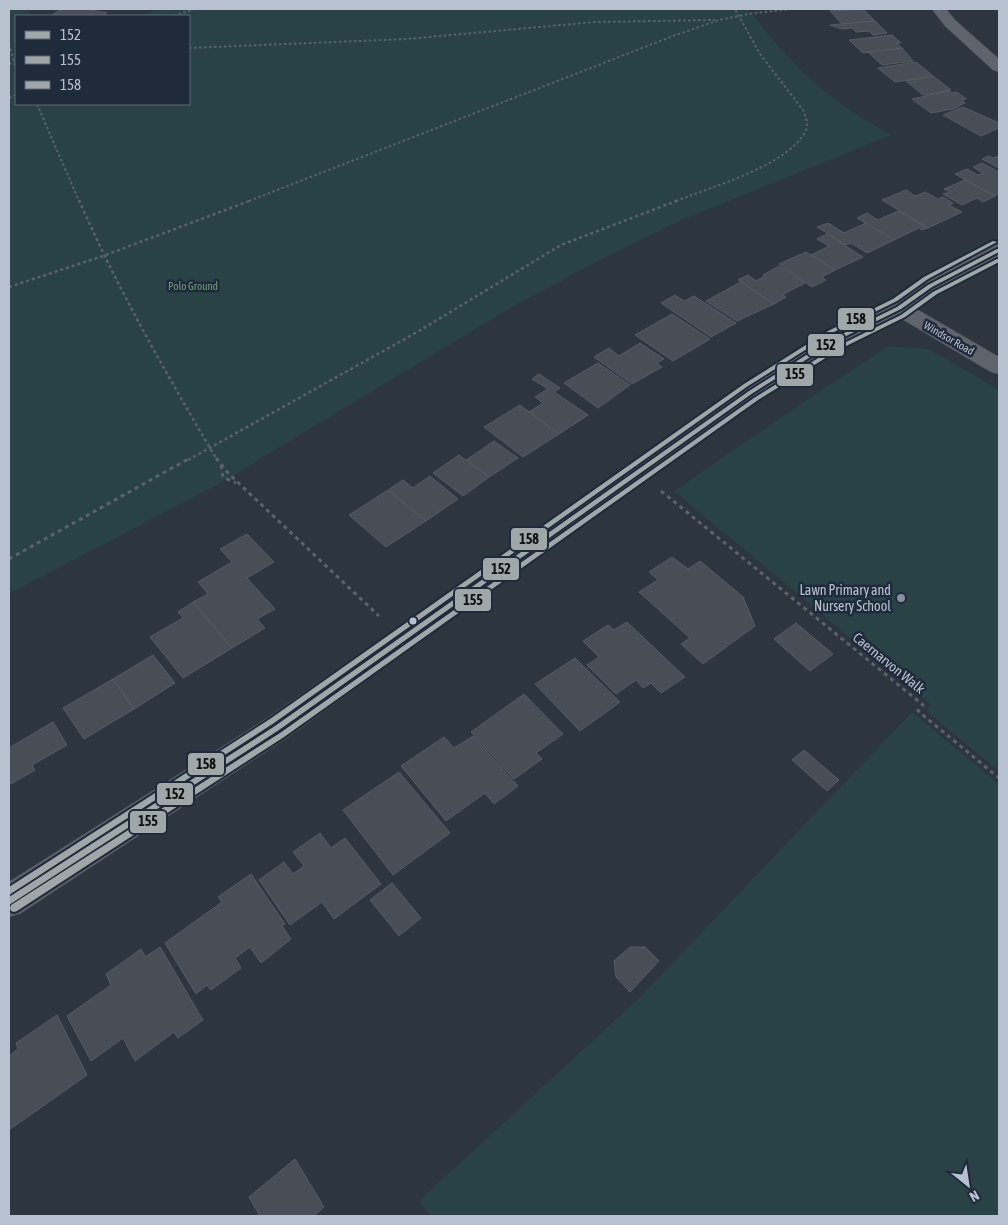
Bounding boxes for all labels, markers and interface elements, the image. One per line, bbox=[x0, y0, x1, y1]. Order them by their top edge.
legend bbox=[15, 15, 190, 105]
text: 152 bbox=[60, 26, 81, 43]
text: 155 bbox=[60, 51, 81, 68]
text: 158 bbox=[60, 76, 81, 93]
park label: Polo Ground bbox=[168, 280, 218, 292]
line badge: 158 bbox=[837, 307, 875, 331]
text: 158 bbox=[846, 311, 866, 327]
street label: Windsor Road bbox=[922, 319, 976, 357]
line badge: 152 bbox=[807, 333, 845, 357]
text: 152 bbox=[816, 337, 836, 353]
line badge: 155 bbox=[776, 363, 814, 387]
text: 155 bbox=[785, 366, 805, 382]
line badge: 158 bbox=[510, 527, 548, 551]
text: 158 bbox=[519, 531, 539, 547]
line badge: 152 bbox=[482, 557, 520, 581]
text: 152 bbox=[491, 561, 511, 577]
place label: Lawn Primary and Nursery School bbox=[799, 582, 891, 614]
line badge: 155 bbox=[454, 588, 492, 612]
text: 155 bbox=[463, 592, 483, 608]
marker: Lawn Primary and Nursery School bbox=[895, 592, 907, 604]
unlabelled marker bbox=[408, 616, 418, 626]
street label: Caernarvon Walk bbox=[850, 629, 928, 697]
line badge: 158 bbox=[187, 752, 225, 776]
text: 158 bbox=[196, 756, 216, 772]
line badge: 152 bbox=[156, 782, 194, 806]
text: 152 bbox=[165, 786, 185, 802]
line badge: 155 bbox=[129, 810, 167, 834]
text: 155 bbox=[138, 813, 158, 829]
north arrow bbox=[943, 1160, 993, 1210]
text: N bbox=[967, 1187, 982, 1205]

